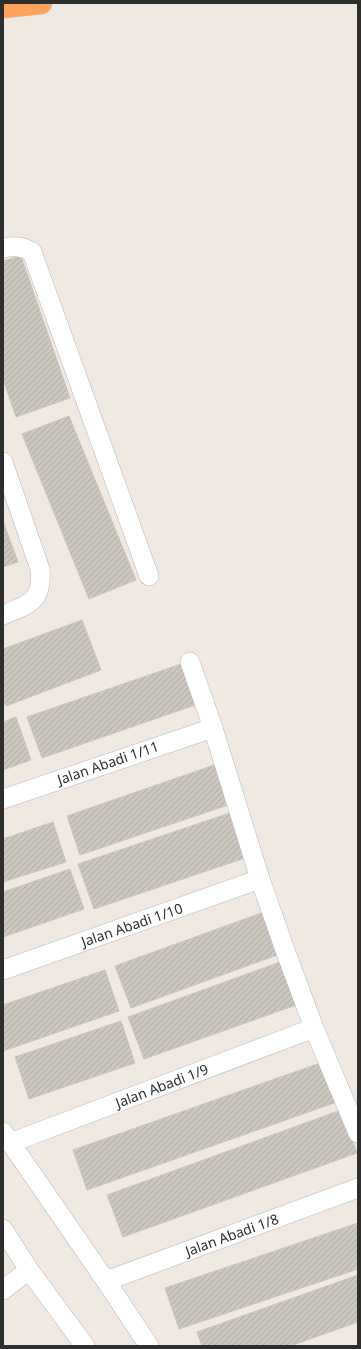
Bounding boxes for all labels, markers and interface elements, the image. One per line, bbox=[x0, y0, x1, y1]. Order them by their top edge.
street label: Jalan Abadi 1/11 bbox=[53, 736, 161, 789]
street label: Jalan Abadi 1/10 bbox=[77, 898, 185, 951]
street label: Jalan Abadi 1/9 bbox=[111, 1059, 211, 1113]
street label: Jalan Abadi 1/8 bbox=[181, 1209, 281, 1261]

